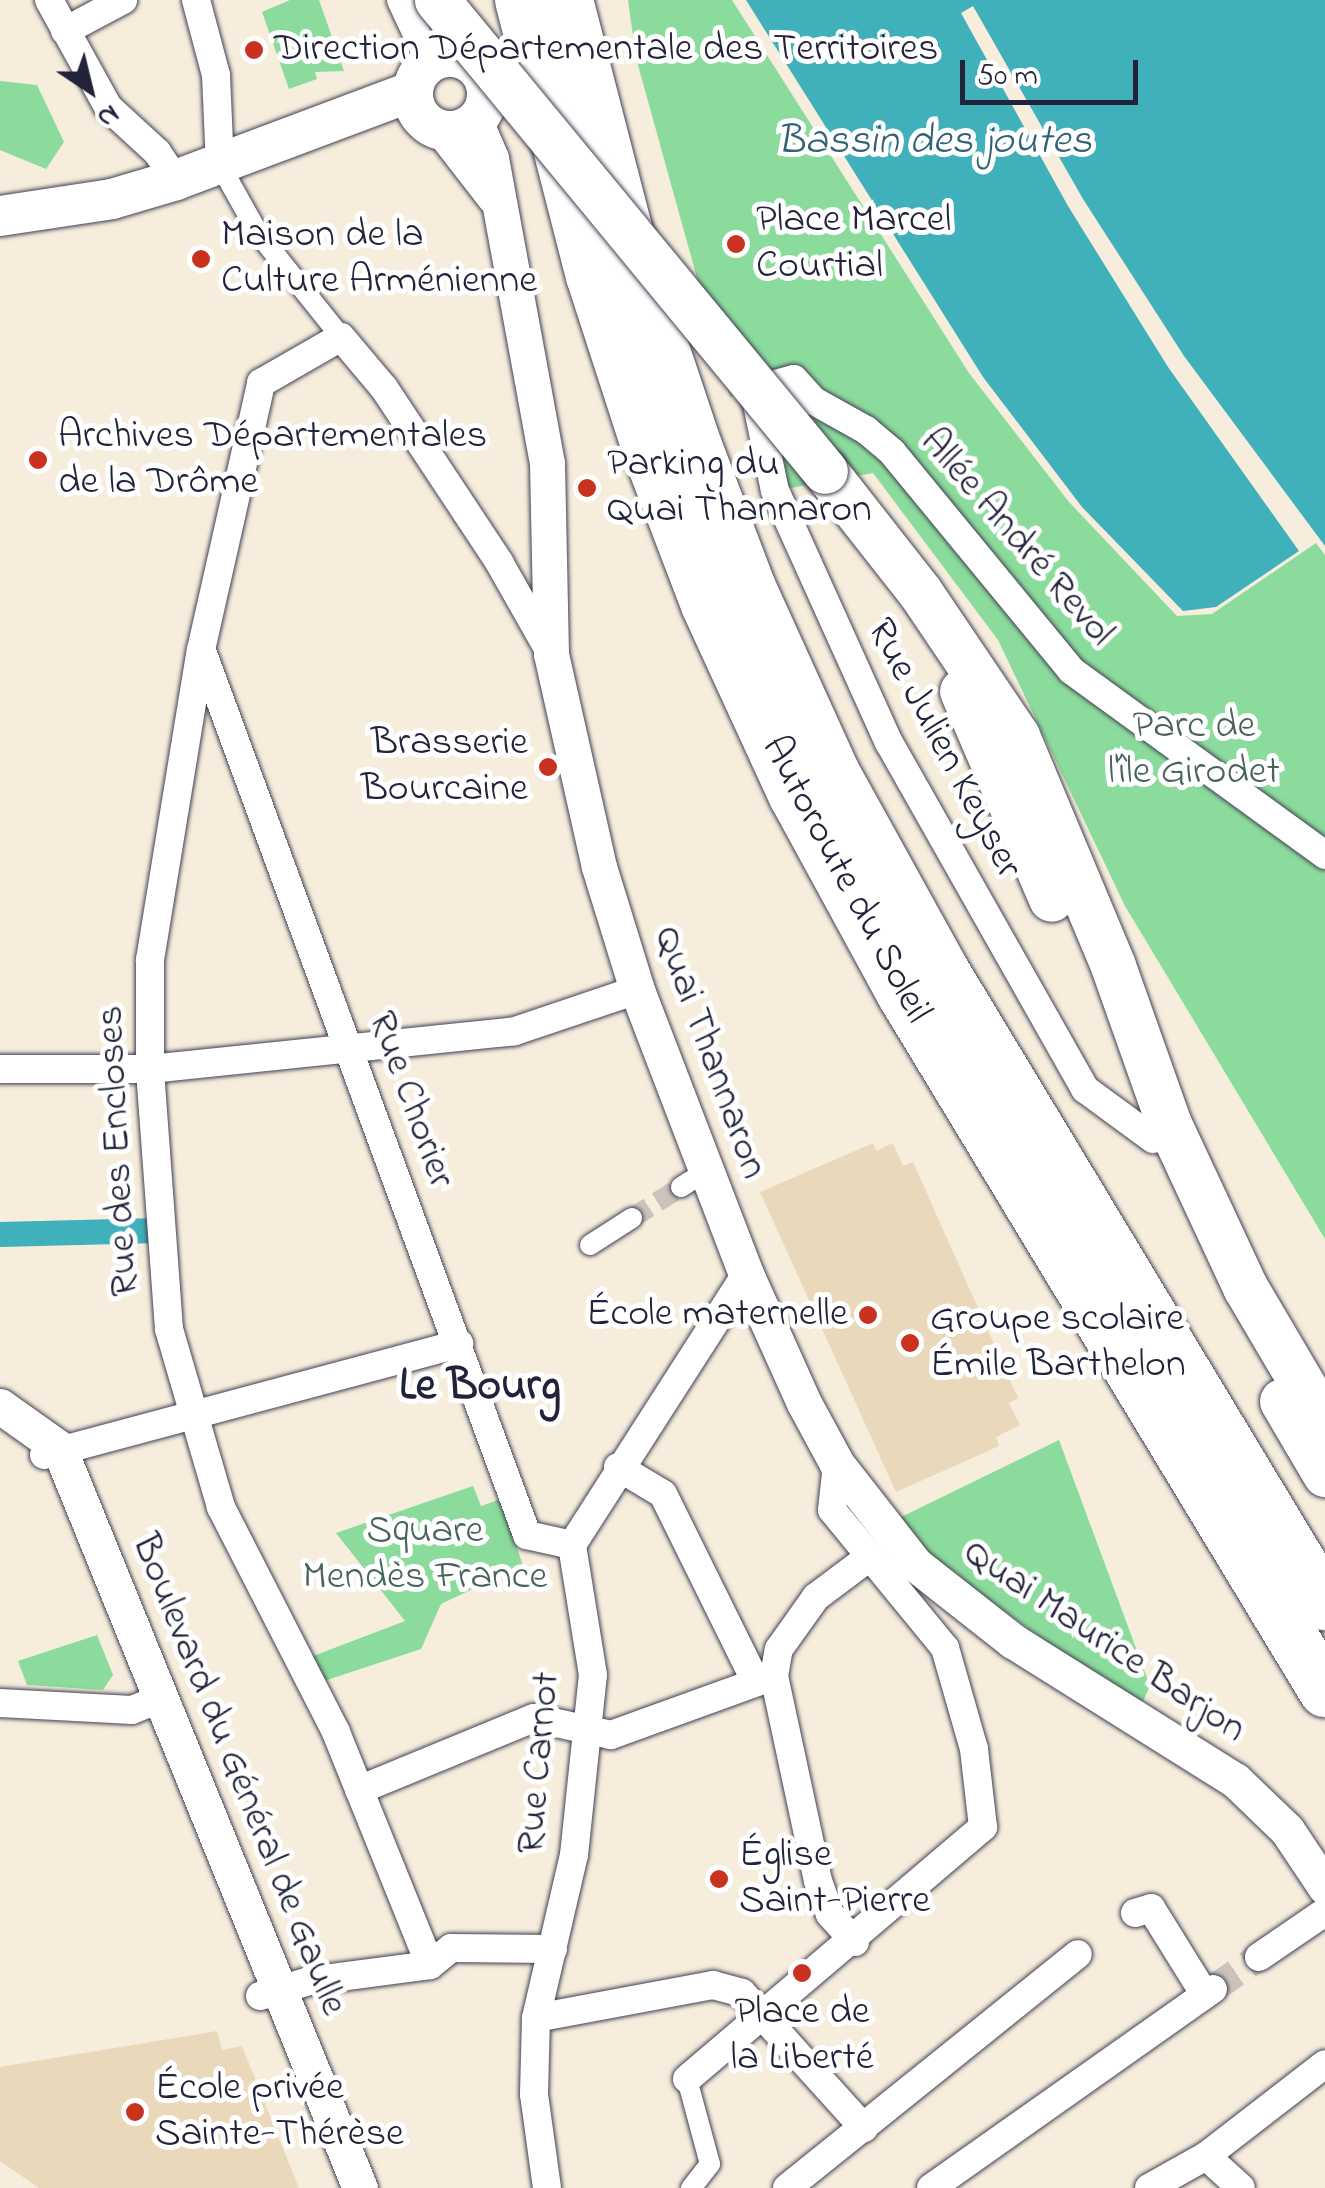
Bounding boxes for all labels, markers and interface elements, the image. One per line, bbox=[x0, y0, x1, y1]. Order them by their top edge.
place label: Direction Départementale des Territoires bbox=[274, 26, 938, 74]
marker: Direction Départementale des Territoires bbox=[243, 39, 265, 61]
north arrow bbox=[40, 40, 140, 140]
scale bar bbox=[965, 40, 1142, 102]
text: 50 m bbox=[977, 55, 1038, 99]
text: N bbox=[88, 93, 127, 137]
water label: Bassin des joutes bbox=[776, 117, 1092, 167]
place label: Place Marcel Courtial bbox=[756, 197, 951, 291]
place label: Maison de la Culture Arménienne bbox=[221, 212, 537, 306]
marker: Place Marcel Courtial bbox=[725, 233, 747, 255]
marker: Maison de la Culture Arménienne bbox=[190, 248, 212, 270]
place label: Archives Départementales de la Drôme bbox=[58, 413, 487, 507]
street label: Allée André Revol bbox=[908, 419, 1124, 657]
place label: Parking du Quai Thannaron bbox=[607, 441, 872, 535]
marker: Archives Départementales de la Drôme bbox=[27, 449, 49, 471]
marker: Parking du Quai Thannaron bbox=[576, 477, 598, 499]
street label: Rue Julien Keyser bbox=[854, 611, 1032, 887]
park label: Parc de l'île Girodet bbox=[1108, 703, 1280, 797]
place label: Brasserie Bourcaine bbox=[361, 720, 528, 814]
street label: Autoroute du Soleil bbox=[749, 728, 941, 1032]
marker: Brasserie Bourcaine bbox=[537, 756, 559, 778]
street label: Quai Thannaron bbox=[641, 920, 777, 1186]
street label: Rue des Encloses bbox=[87, 1004, 151, 1298]
street label: Rue Chorier bbox=[356, 1005, 464, 1195]
place label: École maternelle bbox=[586, 1291, 848, 1339]
place label: Groupe scolaire Émile Barthelon bbox=[930, 1296, 1186, 1390]
marker: École maternelle bbox=[857, 1304, 879, 1326]
marker: Groupe scolaire Émile Barthelon bbox=[899, 1332, 921, 1354]
district label: Le Bourg bbox=[399, 1361, 561, 1415]
park label: Square Mendès France bbox=[303, 1508, 547, 1602]
street label: Boulevard du Général de Gaulle bbox=[119, 1527, 357, 2023]
street label: Quai Maurice Barjon bbox=[954, 1530, 1254, 1754]
street label: Rue Carnot bbox=[508, 1670, 572, 1856]
place label: Église Saint-Pierre bbox=[739, 1832, 930, 1926]
marker: Église Saint-Pierre bbox=[708, 1868, 730, 1890]
marker: Place de la Liberté bbox=[791, 1962, 813, 1984]
place label: Place de la Liberté bbox=[730, 1989, 874, 2083]
place label: École privée Sainte-Thérèse bbox=[155, 2065, 404, 2159]
marker: École privée Sainte-Thérèse bbox=[124, 2101, 146, 2123]

